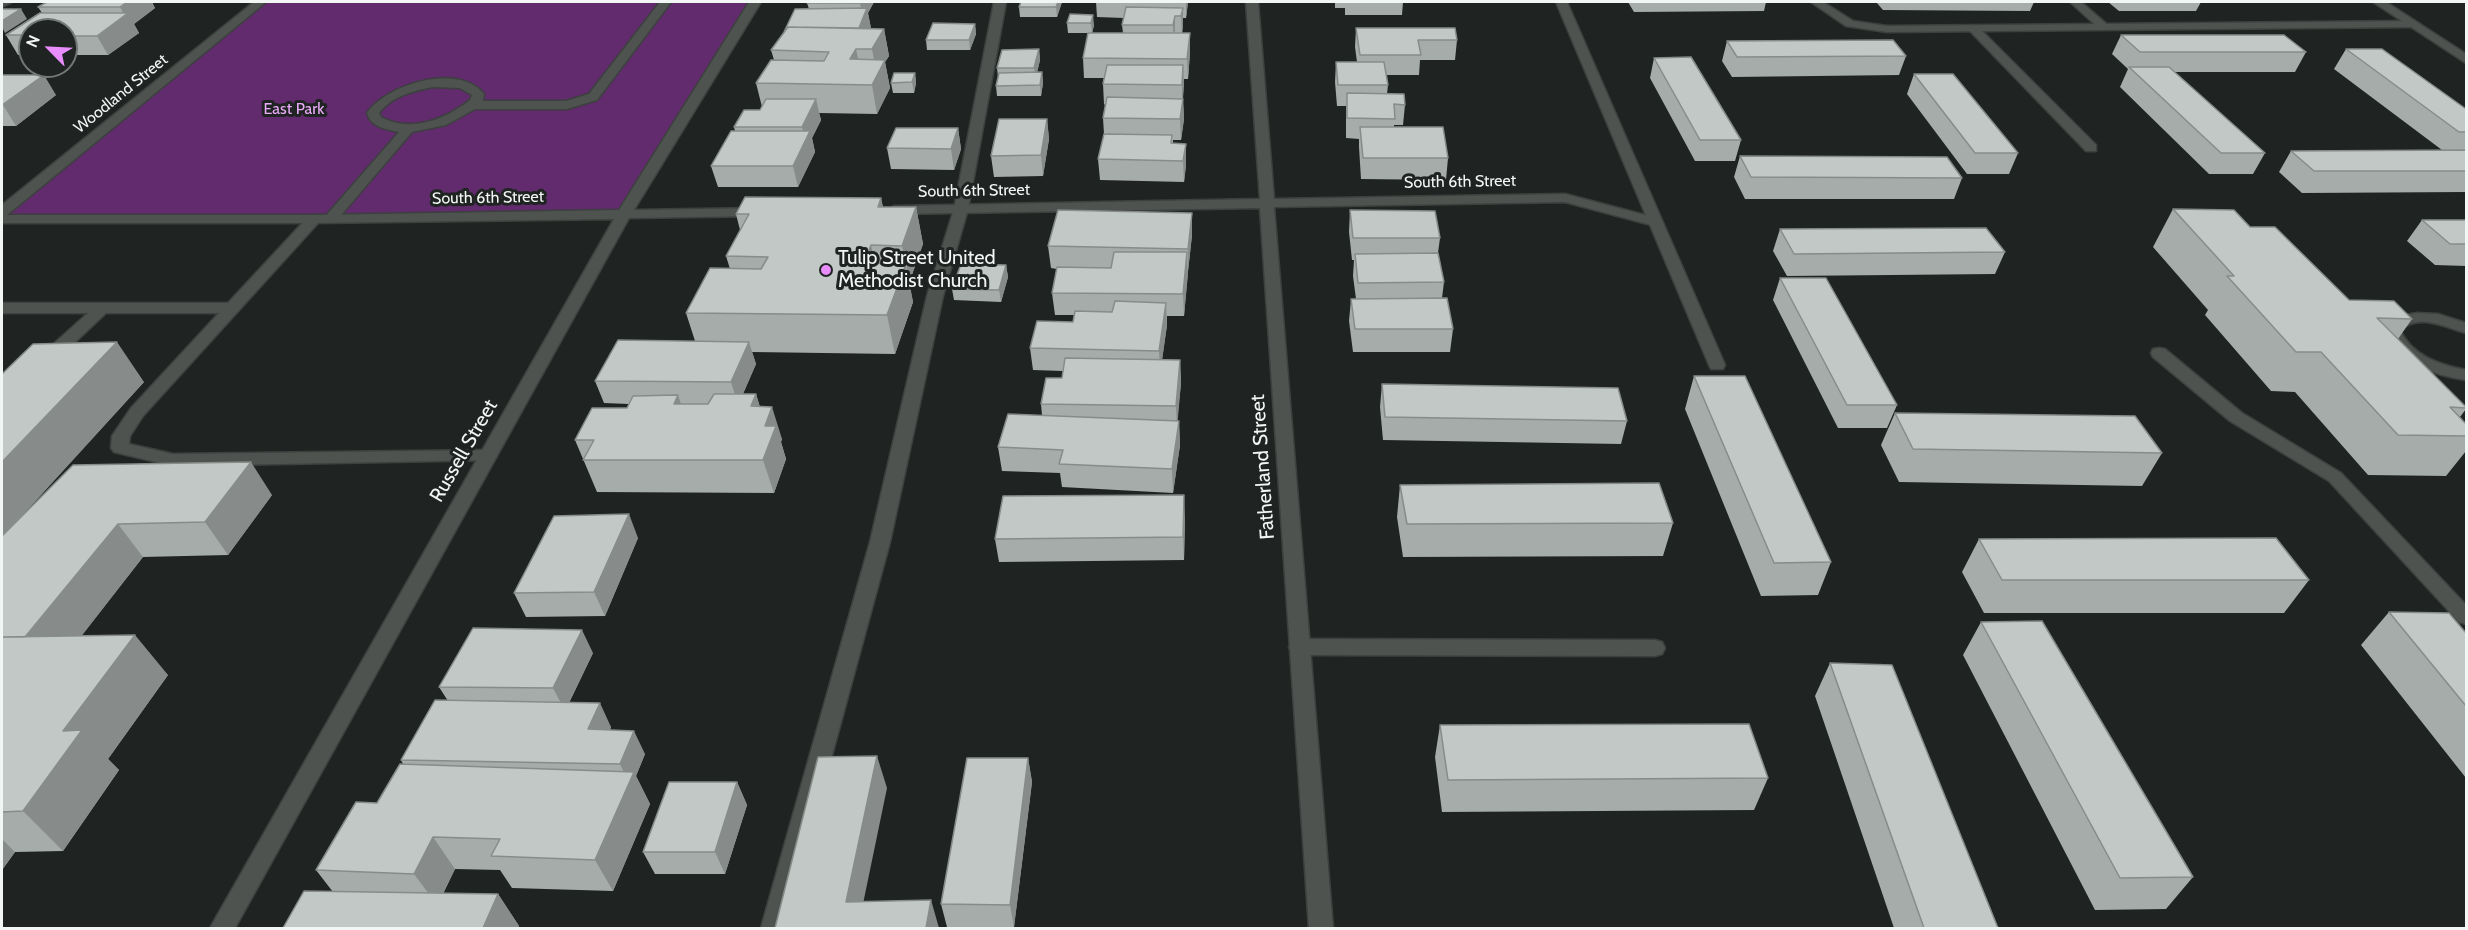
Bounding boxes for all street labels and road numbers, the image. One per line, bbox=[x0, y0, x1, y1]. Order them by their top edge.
street label: Woodland Street bbox=[70, 50, 172, 138]
street label: South 6th Street bbox=[1404, 171, 1516, 193]
street label: South 6th Street bbox=[918, 180, 1030, 202]
street label: South 6th Street bbox=[432, 187, 544, 209]
street label: Fatherland Street bbox=[1246, 394, 1280, 540]
street label: Russell Street bbox=[425, 395, 503, 507]

